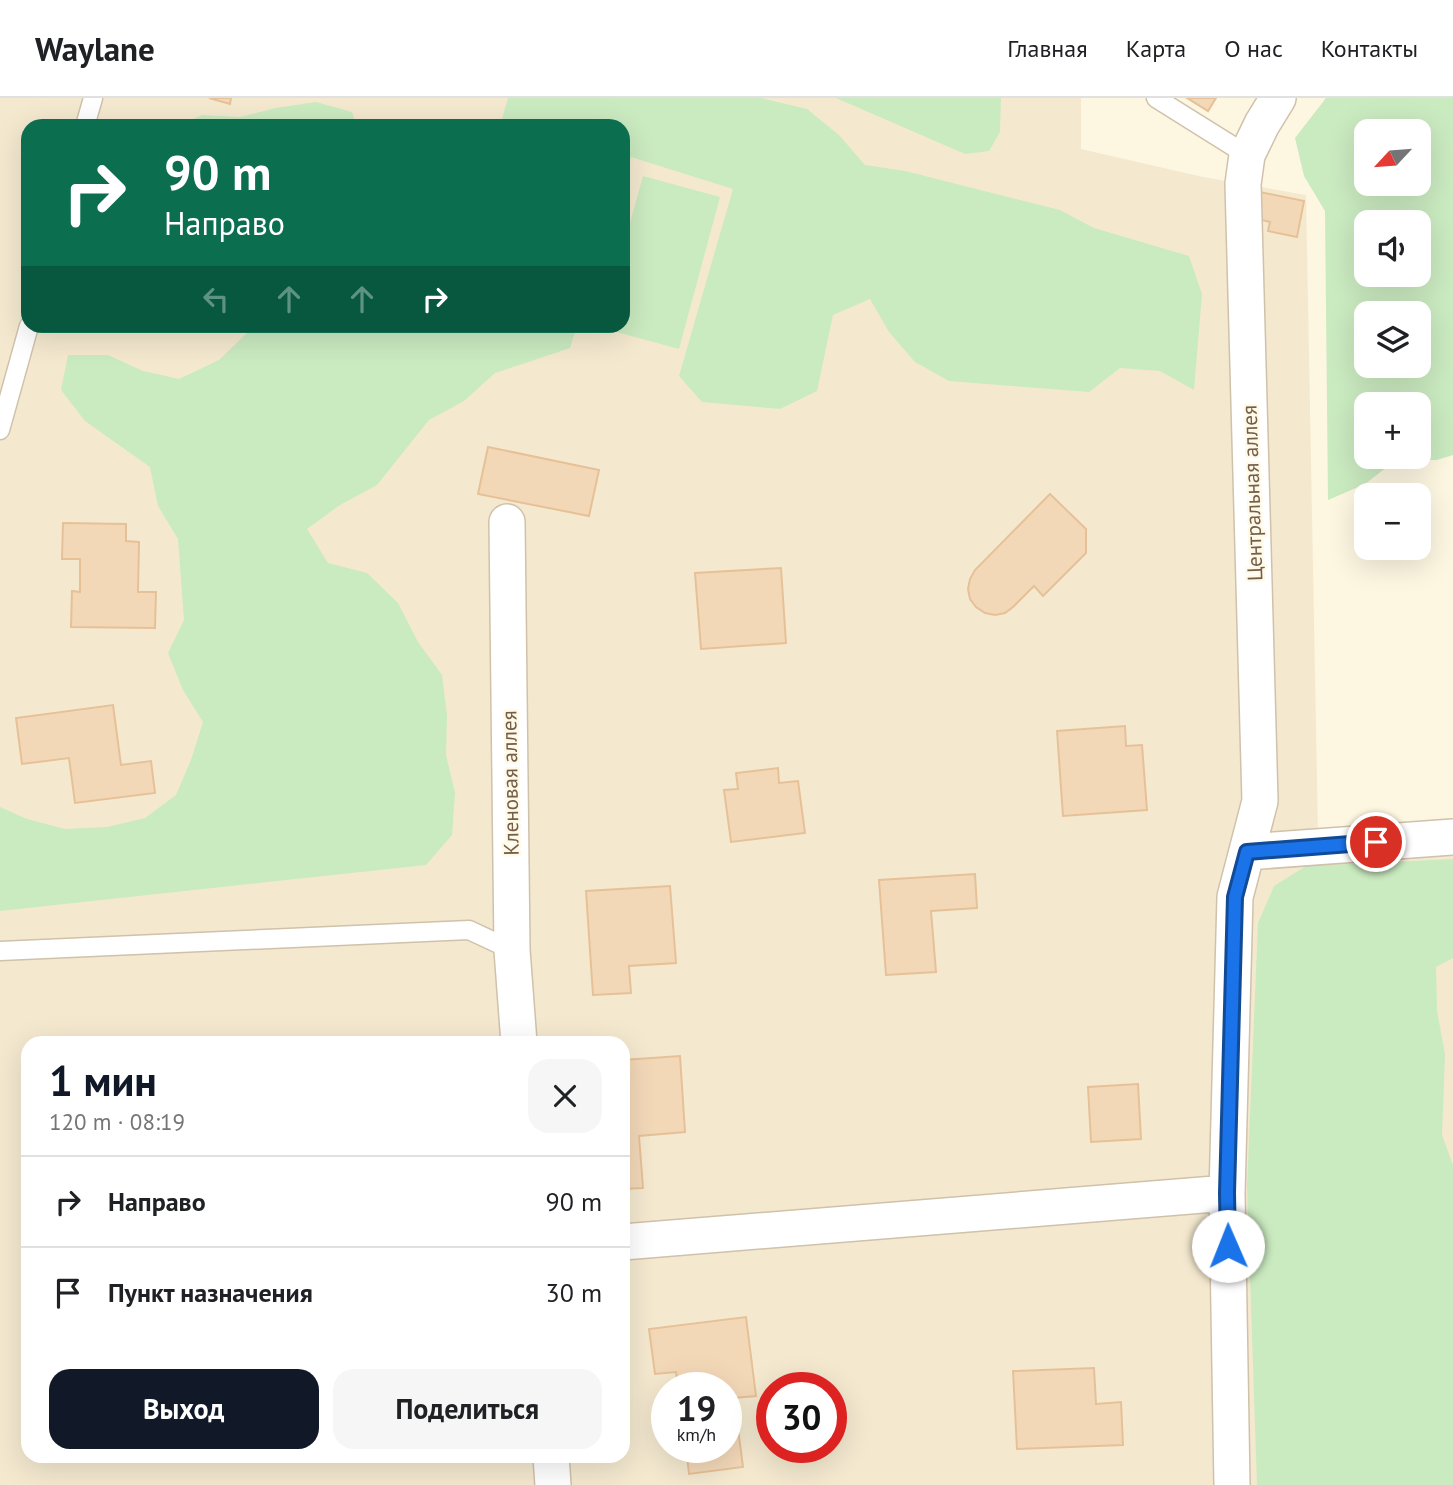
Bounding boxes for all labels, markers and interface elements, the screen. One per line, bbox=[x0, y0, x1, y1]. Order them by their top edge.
text: Waylane bbox=[35, 27, 155, 70]
text: Главная bbox=[1007, 33, 1088, 64]
text: Карта bbox=[1126, 33, 1186, 64]
text: О нас bbox=[1224, 33, 1283, 64]
text: Контакты bbox=[1321, 33, 1418, 64]
north arrow bbox=[1354, 119, 1432, 196]
map controls bbox=[1354, 119, 1431, 560]
text: 90 m bbox=[164, 140, 271, 204]
icon: right bbox=[49, 147, 140, 238]
text: Направо bbox=[164, 202, 285, 244]
button: sound bbox=[1354, 210, 1431, 287]
icon: left bbox=[197, 280, 235, 318]
icon: ahead bbox=[270, 280, 308, 318]
icon: ahead bbox=[343, 280, 381, 318]
icon: right bbox=[416, 280, 454, 318]
button: layers bbox=[1354, 301, 1431, 378]
button: + bbox=[1354, 392, 1431, 469]
street label: Центральная аллея bbox=[1235, 405, 1269, 581]
button: − bbox=[1354, 483, 1431, 560]
street label: Кленовая аллея bbox=[495, 710, 525, 856]
pin bbox=[1346, 812, 1406, 872]
icon: arrive bbox=[1357, 823, 1395, 861]
text: 1 мин bbox=[49, 1053, 157, 1108]
button: close bbox=[528, 1059, 602, 1133]
text: 120 m · 08:19 bbox=[49, 1107, 185, 1136]
icon: right bbox=[49, 1183, 87, 1221]
text: Направо bbox=[108, 1185, 206, 1218]
text: 90 m bbox=[546, 1185, 602, 1218]
position arrow bbox=[1191, 1209, 1265, 1283]
icon: arrive bbox=[49, 1274, 87, 1312]
text: Пункт назначения bbox=[108, 1276, 313, 1309]
text: 30 m bbox=[546, 1276, 602, 1309]
button: Выход bbox=[49, 1369, 319, 1449]
button: Поделиться bbox=[333, 1369, 602, 1449]
speed limit sign: 30 bbox=[756, 1372, 847, 1463]
text: 19 bbox=[677, 1385, 716, 1431]
text: km/h bbox=[677, 1423, 716, 1446]

